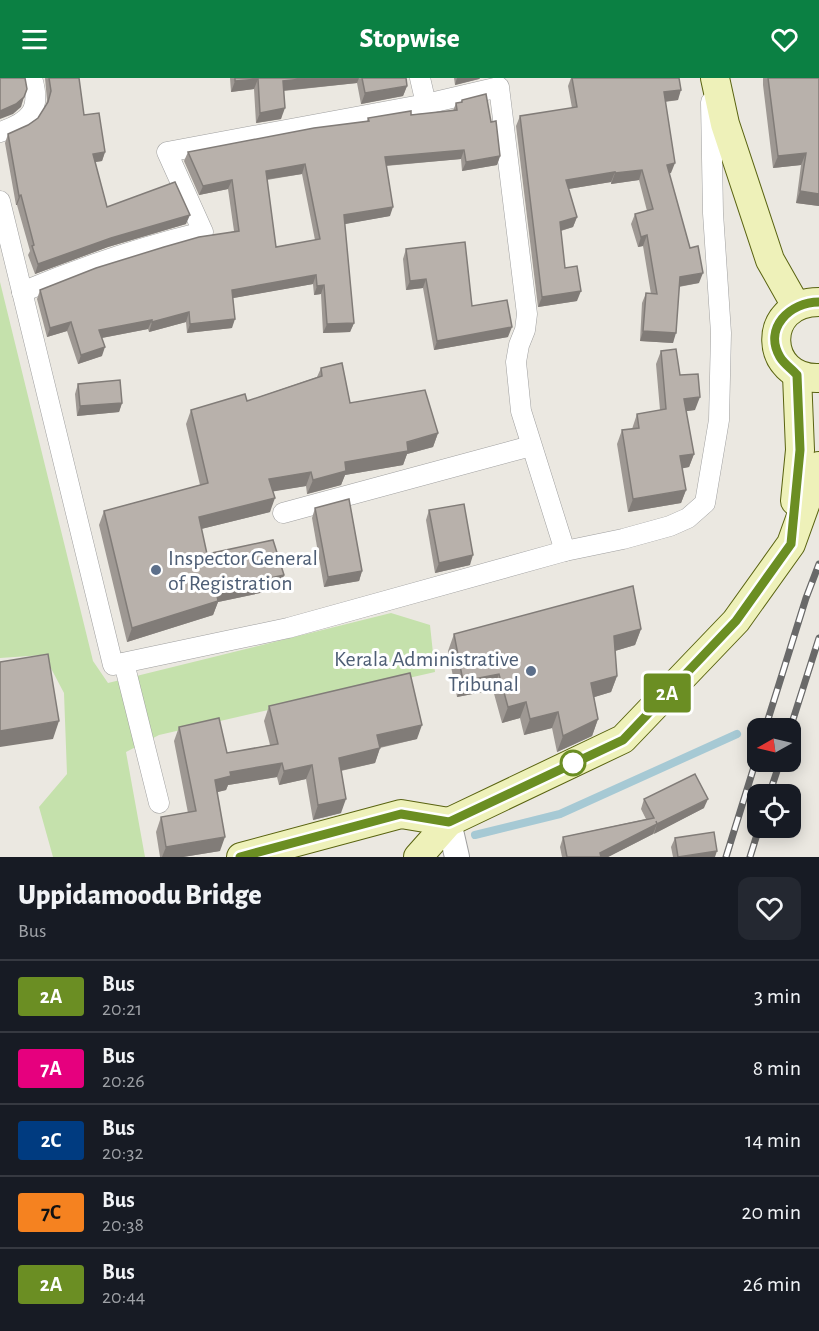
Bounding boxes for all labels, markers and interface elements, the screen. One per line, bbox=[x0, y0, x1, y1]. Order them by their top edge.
icon: menu bbox=[18, 23, 51, 56]
icon: heart bbox=[768, 23, 801, 56]
text: Stopwise bbox=[359, 25, 460, 52]
place label: Inspector General of Registration bbox=[168, 547, 318, 594]
marker: Inspector General of Registration bbox=[149, 563, 163, 577]
place label: Kerala Administrative Tribunal bbox=[334, 648, 519, 695]
marker: Kerala Administrative Tribunal bbox=[524, 664, 538, 678]
line badge: 2A bbox=[640, 674, 694, 712]
text: 2A bbox=[656, 683, 678, 704]
north arrow bbox=[747, 718, 801, 772]
map controls bbox=[747, 718, 801, 838]
unlabelled marker bbox=[560, 750, 586, 776]
button: locate bbox=[747, 784, 801, 838]
button: heart bbox=[738, 877, 801, 940]
text: Uppidamoodu Bridge bbox=[18, 882, 262, 910]
text: Bus bbox=[18, 921, 46, 941]
text: Bus bbox=[102, 973, 135, 995]
text: 3 min bbox=[754, 985, 801, 1007]
text: 2A bbox=[40, 986, 62, 1007]
text: 20:21 bbox=[102, 999, 142, 1019]
text: Bus bbox=[102, 1045, 135, 1067]
text: 8 min bbox=[753, 1057, 801, 1079]
text: 7A bbox=[40, 1058, 62, 1079]
text: 20:26 bbox=[102, 1071, 145, 1091]
text: Bus bbox=[102, 1117, 135, 1139]
text: 14 min bbox=[745, 1129, 801, 1151]
text: 2C bbox=[41, 1130, 61, 1151]
text: 20:32 bbox=[102, 1143, 144, 1163]
text: Bus bbox=[102, 1189, 135, 1211]
text: 20 min bbox=[741, 1201, 801, 1223]
text: 7C bbox=[41, 1202, 61, 1223]
text: 20:38 bbox=[102, 1215, 144, 1235]
text: Bus bbox=[102, 1261, 135, 1283]
text: 26 min bbox=[743, 1273, 801, 1295]
text: 2A bbox=[40, 1274, 62, 1295]
text: 20:44 bbox=[102, 1287, 145, 1307]

